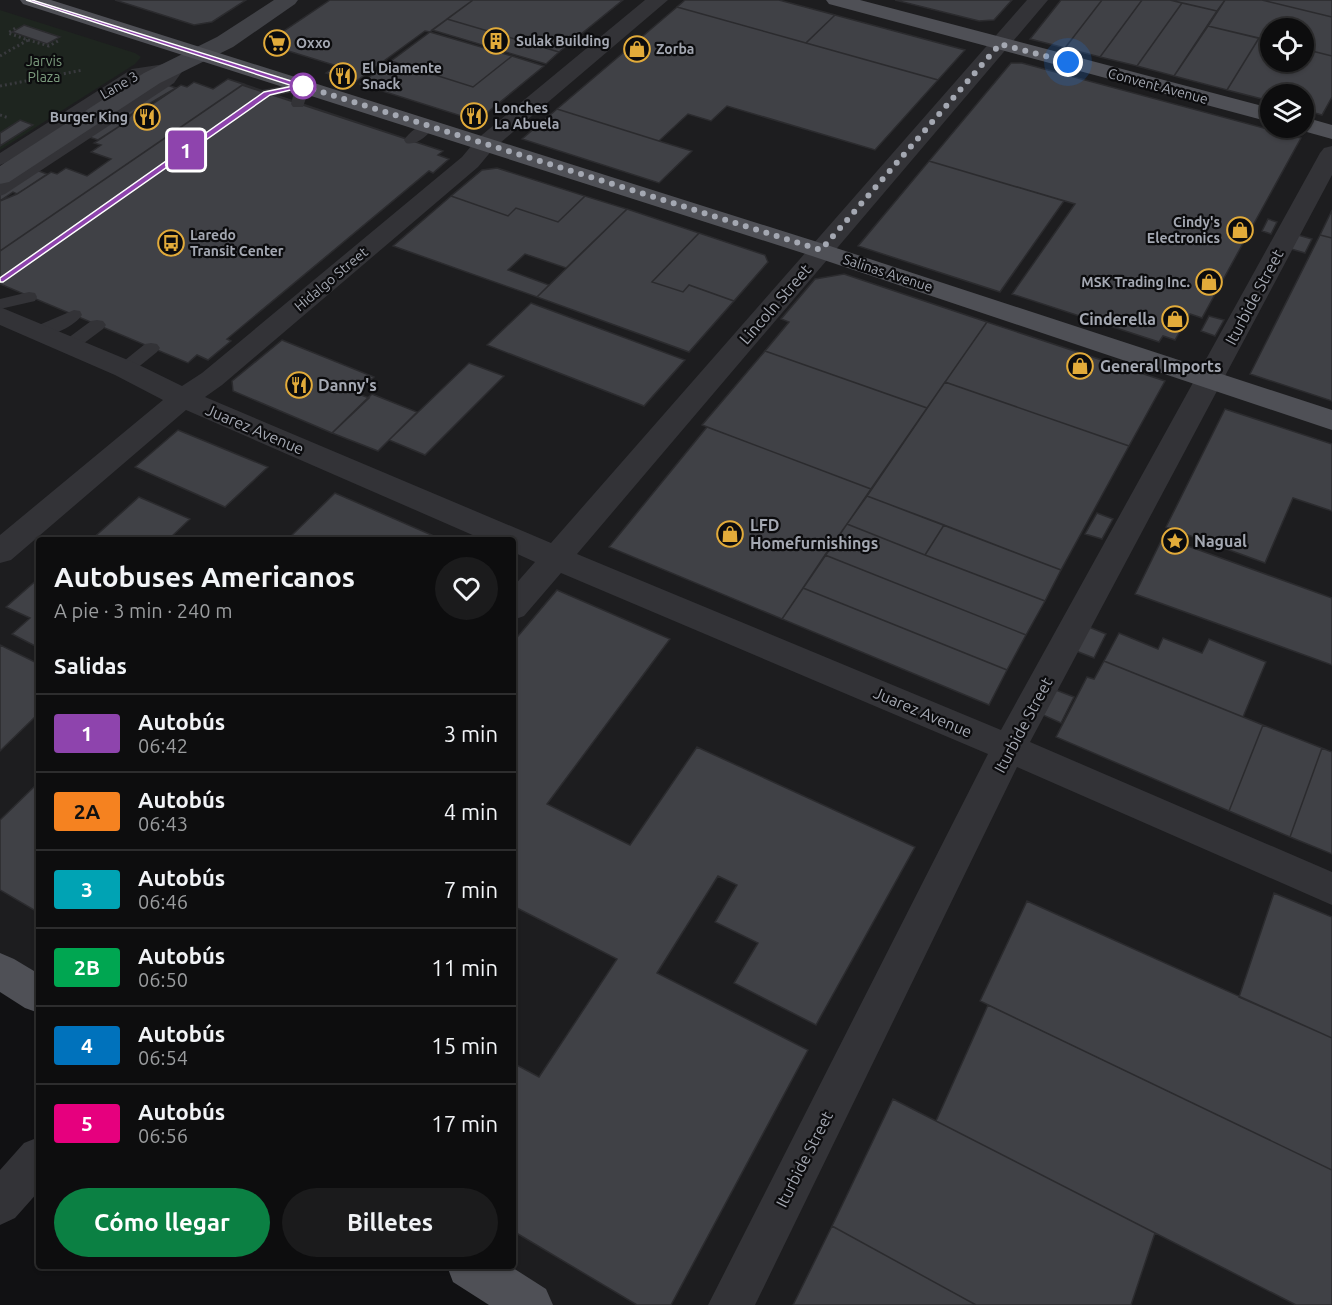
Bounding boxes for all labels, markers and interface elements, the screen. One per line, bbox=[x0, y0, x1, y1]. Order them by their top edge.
map controls bbox=[1260, 18, 1314, 138]
button: locate bbox=[1260, 18, 1314, 72]
building icon: Sulak Building bbox=[481, 26, 511, 56]
supermarket icon: Oxxo bbox=[262, 28, 292, 58]
place label: Sulak Building bbox=[516, 33, 610, 49]
shop icon: Zorba bbox=[622, 34, 652, 64]
place label: Oxxo bbox=[296, 35, 331, 51]
place label: Zorba bbox=[656, 41, 694, 57]
your location bbox=[1053, 47, 1083, 77]
park label: Jarvis Plaza bbox=[26, 53, 62, 85]
place label: El Diamente Snack bbox=[362, 60, 442, 92]
restaurant icon: El Diamente Snack bbox=[328, 61, 358, 91]
street label: Convent Avenue bbox=[1106, 65, 1210, 107]
street label: Lane 3 bbox=[97, 68, 141, 102]
unlabelled marker bbox=[290, 73, 316, 99]
button: layers bbox=[1260, 84, 1314, 138]
place label: Lonches La Abuela bbox=[494, 100, 559, 132]
restaurant icon: Lonches La Abuela bbox=[459, 101, 489, 131]
restaurant icon: Burger King bbox=[132, 102, 162, 132]
place label: Burger King bbox=[50, 109, 128, 125]
line badge: 1 bbox=[166, 130, 206, 170]
text: 1 bbox=[180, 138, 192, 162]
place label: Cindy's Electronics bbox=[1147, 214, 1220, 246]
shop icon: Cindy's Electronics bbox=[1225, 215, 1255, 245]
place label: Laredo Transit Center bbox=[190, 227, 284, 259]
bus stop icon: Laredo Transit Center bbox=[156, 228, 186, 258]
street label: Hidalgo Street bbox=[291, 243, 371, 314]
street label: Iturbide Street bbox=[1221, 246, 1287, 348]
street label: Salinas Avenue bbox=[841, 251, 935, 295]
street label: Lincoln Street bbox=[736, 260, 815, 347]
shop icon: MSK Trading Inc. bbox=[1194, 267, 1224, 297]
place label: MSK Trading Inc. bbox=[1081, 274, 1190, 290]
shop icon: Cinderella bbox=[1160, 304, 1190, 334]
place label: Cinderella bbox=[1079, 310, 1156, 328]
shop icon: General Imports bbox=[1065, 351, 1095, 381]
place label: General Imports bbox=[1100, 357, 1222, 375]
restaurant icon: Danny's bbox=[284, 370, 314, 400]
place label: Danny's bbox=[318, 376, 377, 394]
street label: Juarez Avenue bbox=[203, 400, 307, 458]
place label: LFD Homefurnishings bbox=[750, 516, 878, 552]
shop icon: LFD Homefurnishings bbox=[715, 519, 745, 549]
place icon: Nagual bbox=[1160, 526, 1190, 556]
place label: Nagual bbox=[1194, 532, 1247, 550]
button: heart bbox=[435, 557, 498, 620]
text: Autobuses Americanos bbox=[54, 561, 355, 592]
text: A pie · 3 min · 240 m bbox=[54, 599, 232, 622]
text: Salidas bbox=[54, 653, 127, 678]
street label: Iturbide Street bbox=[990, 674, 1056, 776]
street label: Juarez Avenue bbox=[871, 683, 975, 741]
text: Autobús bbox=[138, 709, 225, 734]
text: 1 bbox=[81, 721, 93, 745]
text: 3 min bbox=[444, 721, 498, 746]
text: 06:42 bbox=[138, 734, 188, 757]
text: Autobús bbox=[138, 787, 225, 812]
text: 2A bbox=[74, 799, 100, 823]
text: 4 min bbox=[444, 799, 498, 824]
text: 06:43 bbox=[138, 812, 188, 835]
text: Autobús bbox=[138, 865, 225, 890]
text: 3 bbox=[81, 877, 93, 901]
text: 7 min bbox=[444, 877, 498, 902]
text: 06:46 bbox=[138, 890, 188, 913]
text: Autobús bbox=[138, 943, 225, 968]
text: 2B bbox=[74, 955, 100, 979]
text: 11 min bbox=[431, 955, 498, 980]
text: 06:50 bbox=[138, 968, 188, 991]
text: Autobús bbox=[138, 1021, 225, 1046]
text: 4 bbox=[81, 1033, 93, 1057]
text: 15 min bbox=[431, 1033, 498, 1058]
text: 06:54 bbox=[138, 1046, 188, 1069]
text: Autobús bbox=[138, 1099, 225, 1124]
street label: Iturbide Street bbox=[772, 1107, 836, 1210]
text: 5 bbox=[81, 1111, 93, 1135]
text: 17 min bbox=[431, 1111, 498, 1136]
text: 06:56 bbox=[138, 1124, 188, 1147]
button: Cómo llegar bbox=[54, 1188, 270, 1257]
button: Billetes bbox=[282, 1188, 498, 1257]

